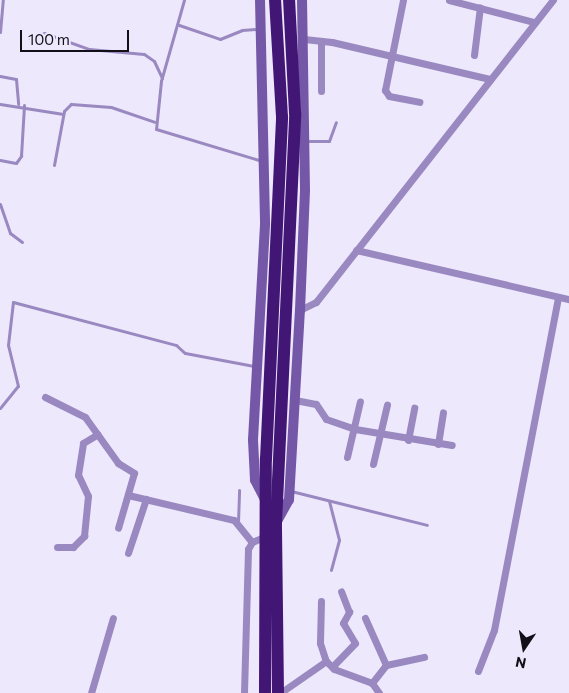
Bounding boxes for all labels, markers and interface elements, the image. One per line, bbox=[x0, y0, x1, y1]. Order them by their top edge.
scale bar bbox=[22, 20, 131, 52]
text: 100 m bbox=[28, 30, 70, 48]
north arrow bbox=[499, 623, 549, 673]
text: N bbox=[514, 654, 528, 673]

